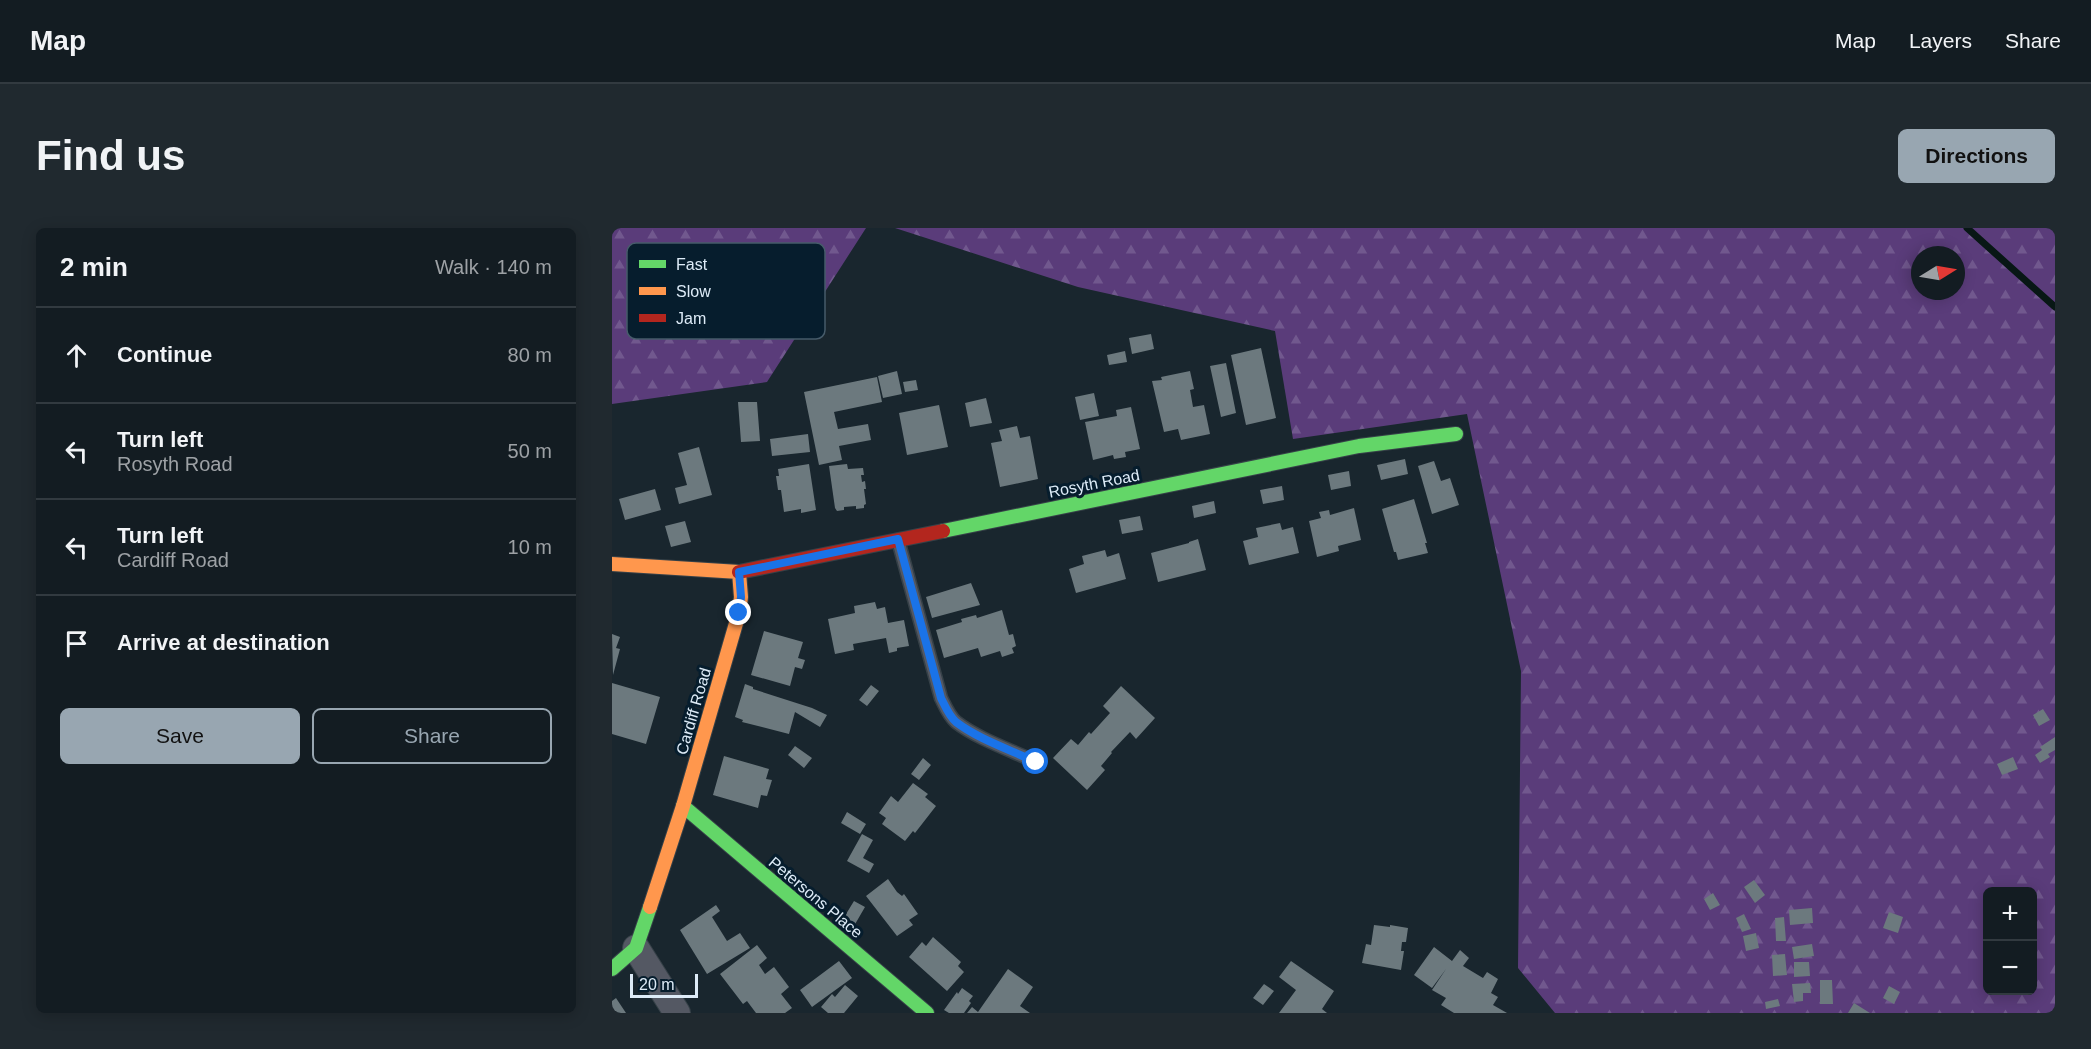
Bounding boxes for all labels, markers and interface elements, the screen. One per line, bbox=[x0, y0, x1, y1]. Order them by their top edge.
text: Map bbox=[30, 25, 86, 56]
text: Map bbox=[1835, 29, 1876, 52]
text: Layers bbox=[1909, 29, 1972, 52]
text: Share bbox=[2005, 29, 2061, 52]
button: Directions bbox=[1898, 129, 2055, 183]
text: Find us bbox=[36, 132, 185, 179]
legend bbox=[627, 243, 825, 339]
north arrow bbox=[1911, 246, 1965, 300]
text: 2 min bbox=[60, 252, 128, 282]
text: Walk · 140 m bbox=[435, 256, 552, 278]
text: Fast bbox=[676, 256, 708, 273]
text: Slow bbox=[676, 283, 711, 300]
text: Jam bbox=[676, 310, 706, 327]
icon: ahead bbox=[60, 339, 93, 372]
text: Continue bbox=[117, 342, 212, 367]
text: 80 m bbox=[508, 344, 552, 366]
text: Turn left bbox=[117, 427, 203, 452]
icon: left bbox=[60, 435, 93, 468]
text: 50 m bbox=[508, 440, 552, 462]
text: Rosyth Road bbox=[117, 453, 233, 475]
street label: Rosyth Road bbox=[1047, 466, 1141, 501]
text: Turn left bbox=[117, 523, 203, 548]
icon: left bbox=[60, 531, 93, 564]
text: 10 m bbox=[508, 536, 552, 558]
text: Cardiff Road bbox=[117, 549, 229, 571]
route end bbox=[725, 599, 751, 625]
icon: arrive bbox=[60, 627, 93, 660]
text: Arrive at destination bbox=[117, 630, 330, 655]
street label: Cardiff Road bbox=[673, 666, 714, 757]
button: Save bbox=[60, 708, 300, 764]
button: Share bbox=[312, 708, 552, 764]
route start bbox=[1022, 748, 1048, 774]
street label: Petersons Place bbox=[766, 853, 866, 941]
map controls bbox=[1983, 887, 2037, 995]
button: + bbox=[1983, 887, 2037, 941]
button: − bbox=[1983, 941, 2037, 995]
scale bar bbox=[630, 971, 698, 998]
text: 20 m bbox=[639, 976, 675, 993]

